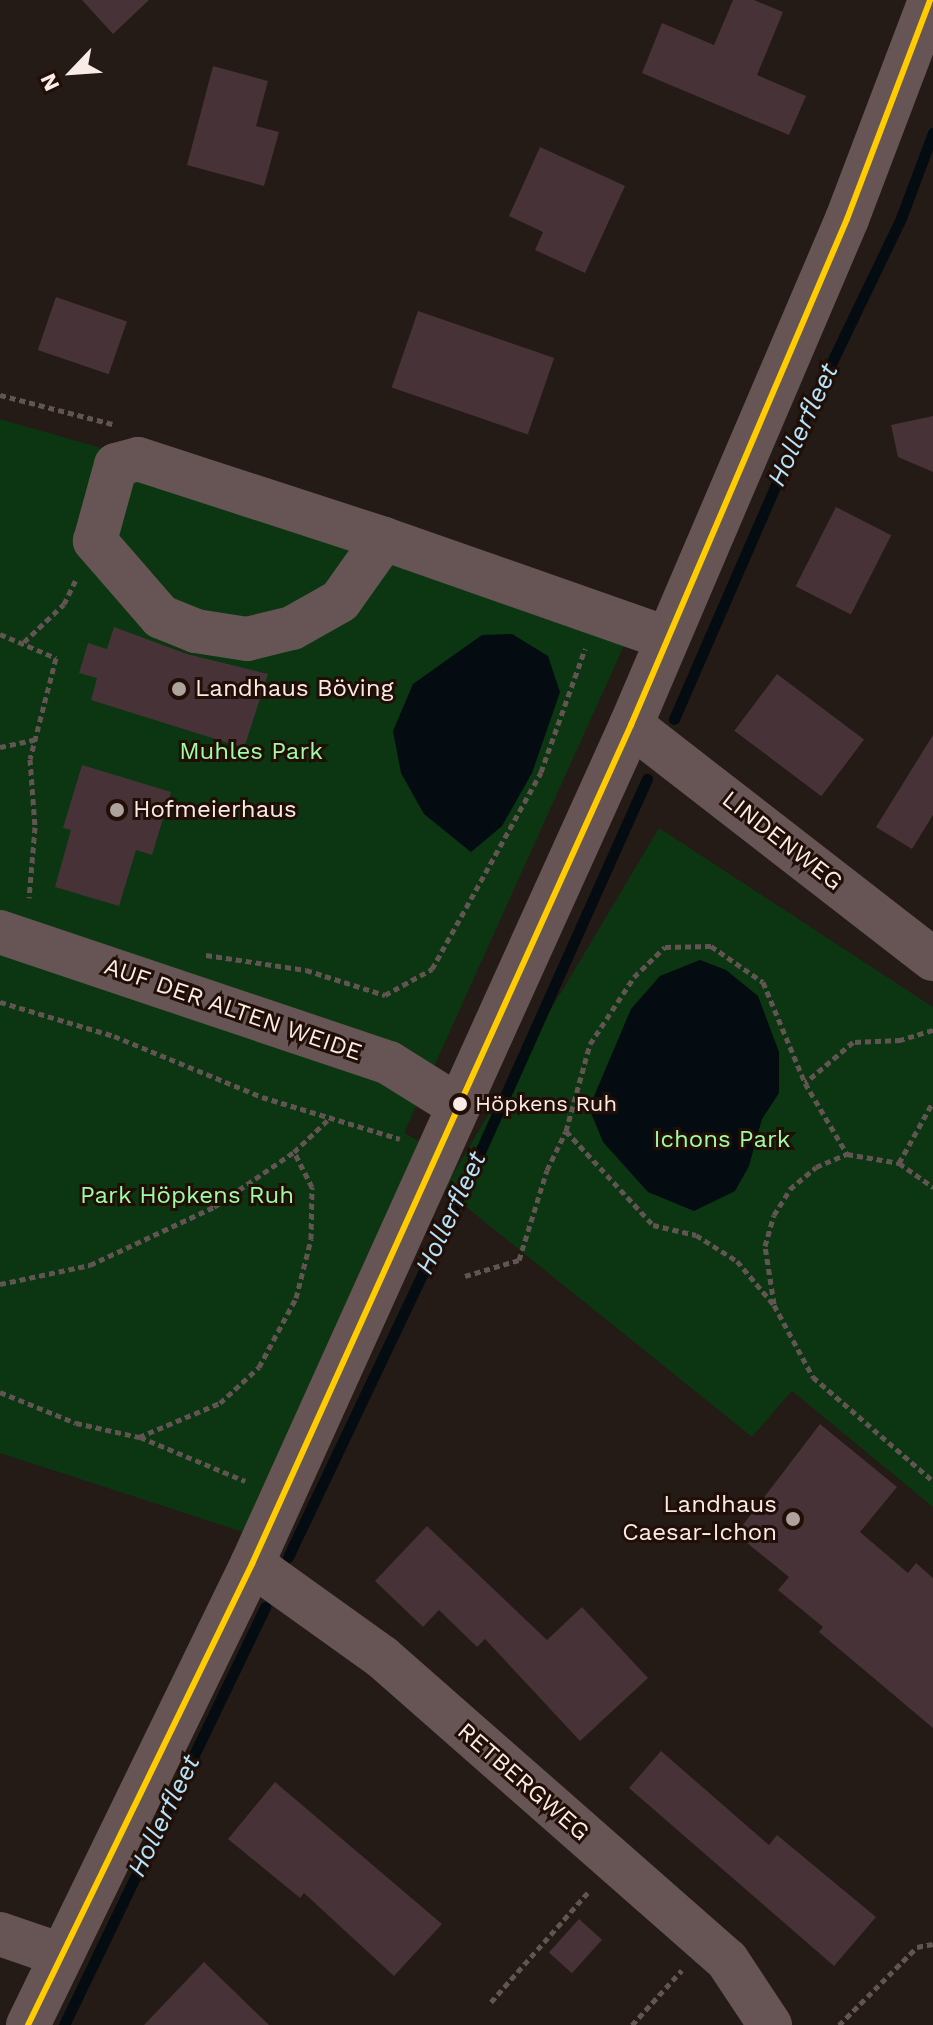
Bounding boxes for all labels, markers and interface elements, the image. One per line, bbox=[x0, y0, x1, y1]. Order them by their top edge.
north arrow bbox=[32, 32, 112, 112]
text: N bbox=[35, 70, 65, 95]
water label: Hollerfleet bbox=[761, 359, 845, 491]
place label: Landhaus Böving bbox=[195, 675, 393, 703]
marker: Landhaus Böving bbox=[170, 680, 188, 698]
park label: Muhles Park bbox=[179, 738, 323, 766]
street label: LINDENWEG bbox=[716, 785, 848, 897]
place label: Hofmeierhaus bbox=[133, 796, 297, 824]
marker: Hofmeierhaus bbox=[108, 801, 126, 819]
street label: AUF DER ALTEN WEIDE bbox=[99, 952, 367, 1068]
place label: Höpkens Ruh bbox=[475, 1091, 617, 1117]
marker: Höpkens Ruh bbox=[452, 1096, 468, 1112]
park label: Ichons Park bbox=[654, 1126, 790, 1154]
water label: Hollerfleet bbox=[409, 1147, 493, 1279]
park label: Park Höpkens Ruh bbox=[80, 1182, 294, 1210]
place label: Landhaus Caesar-Ichon bbox=[622, 1491, 777, 1547]
marker: Landhaus Caesar-Ichon bbox=[784, 1510, 802, 1528]
street label: RETBERGWEG bbox=[451, 1717, 595, 1847]
water label: Hollerfleet bbox=[121, 1750, 207, 1882]

